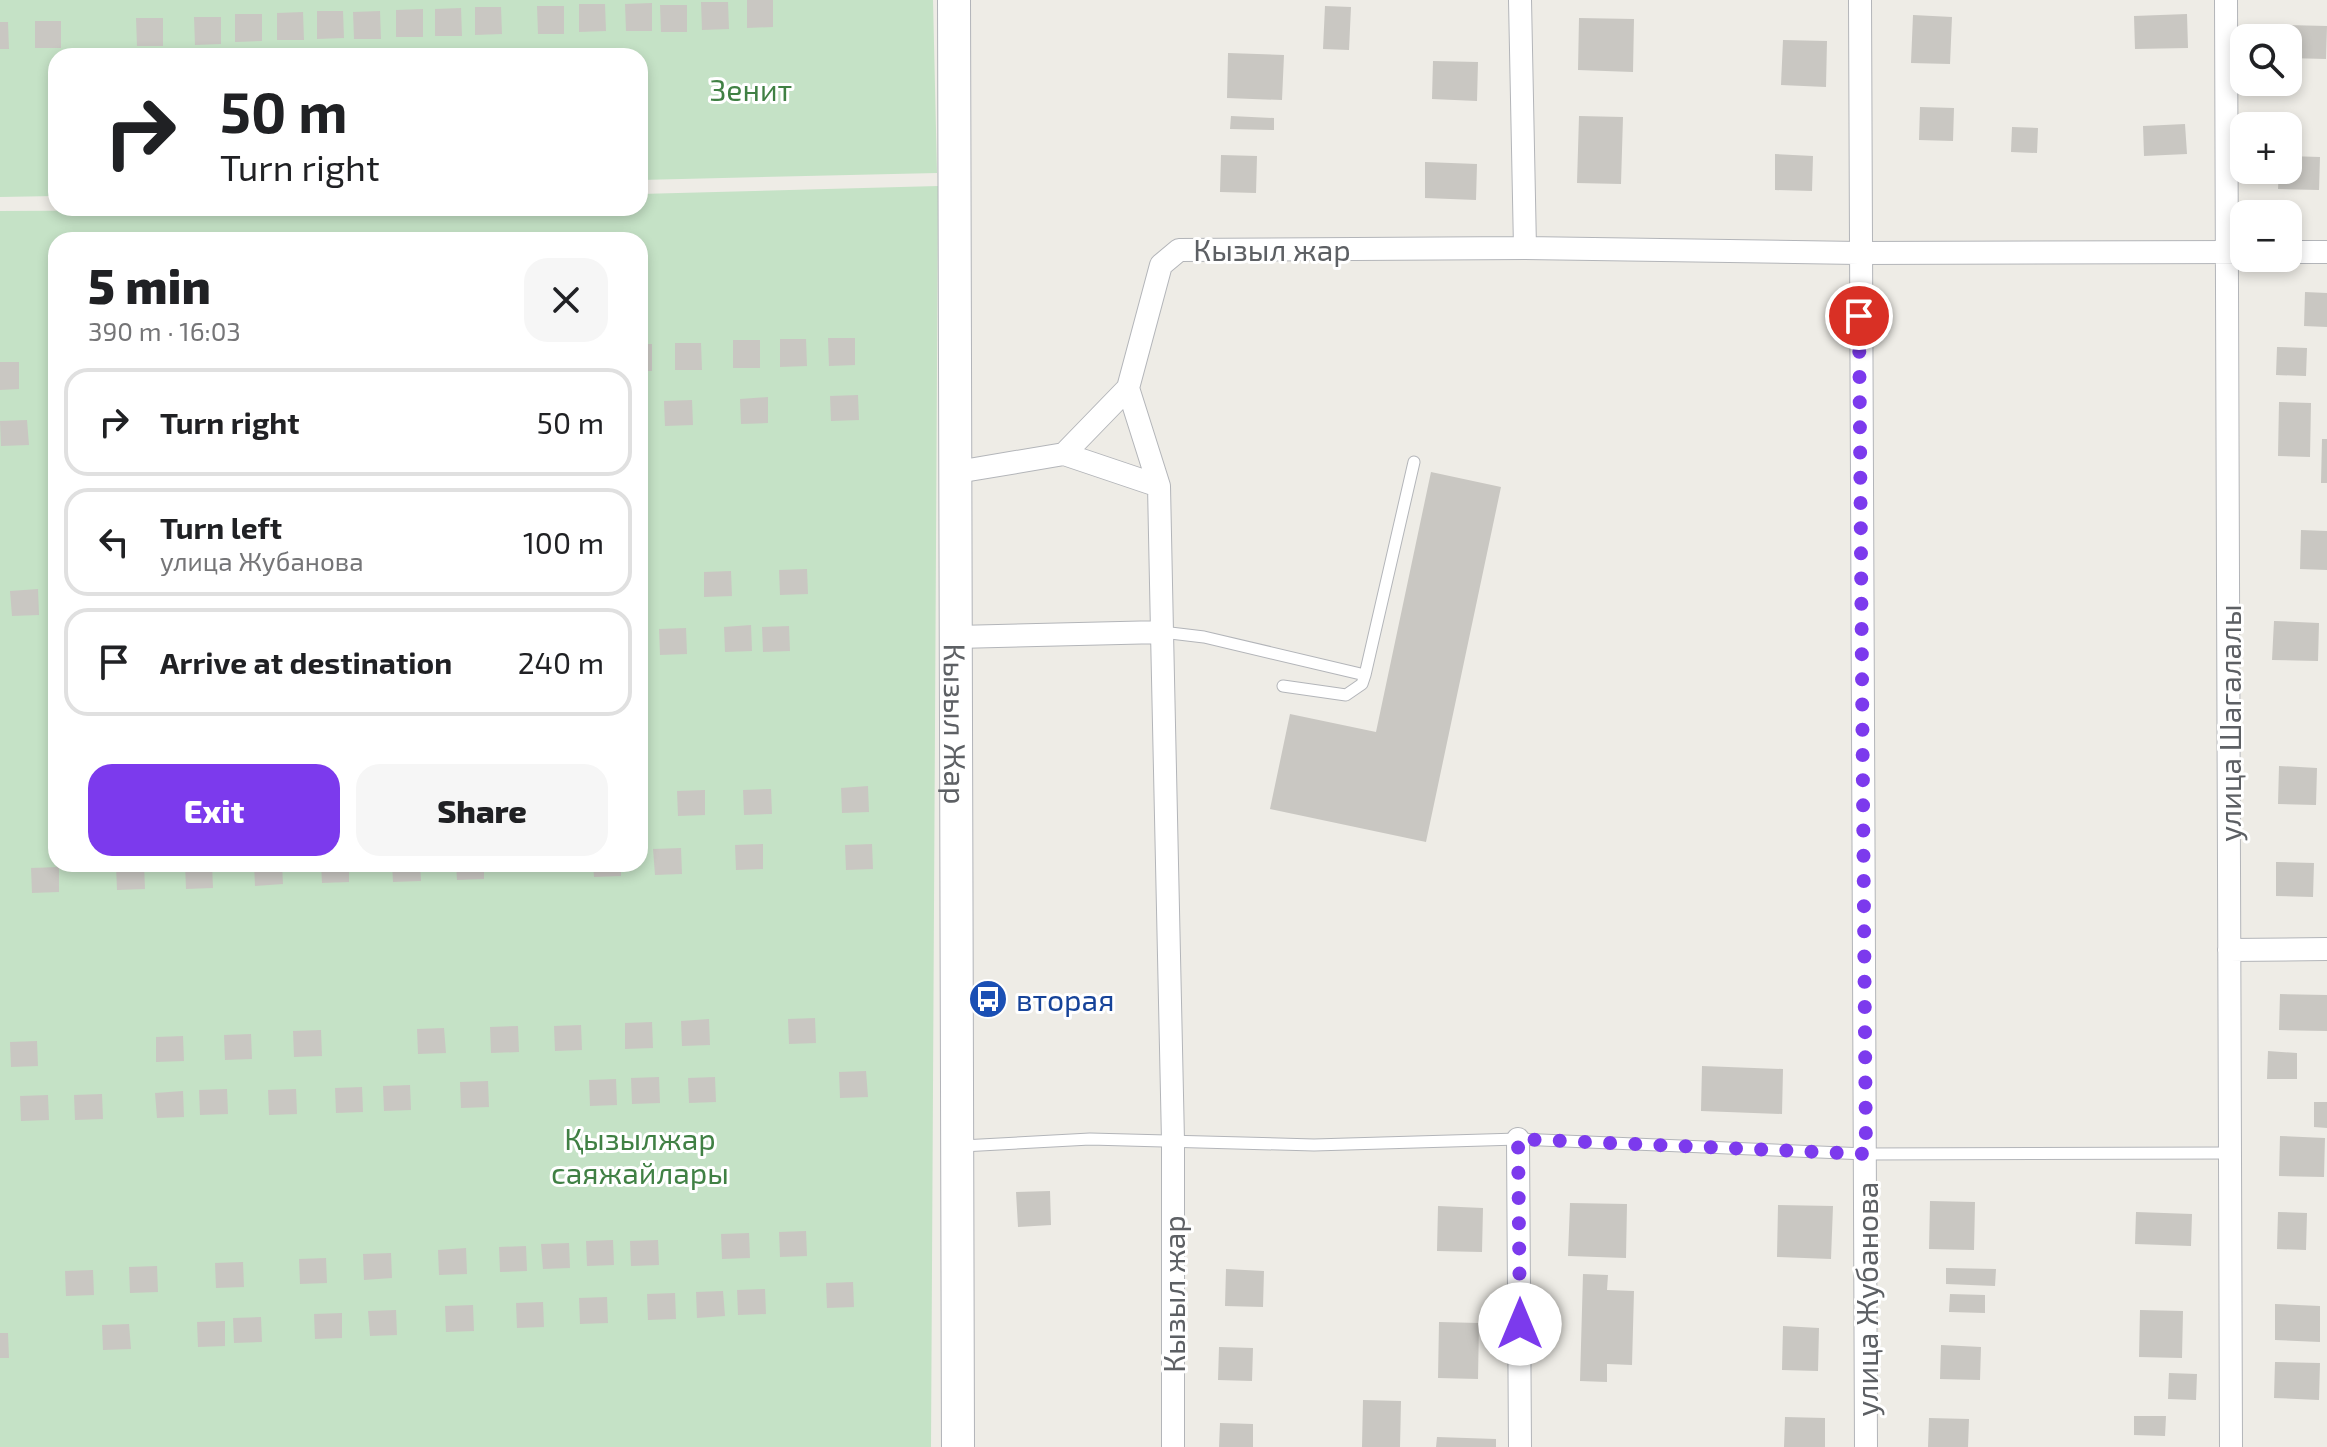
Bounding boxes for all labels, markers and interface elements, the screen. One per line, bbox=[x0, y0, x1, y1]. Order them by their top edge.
map controls bbox=[2230, 24, 2302, 272]
button: search bbox=[2230, 24, 2302, 96]
park label: Зенит bbox=[710, 71, 792, 107]
text: 50 m bbox=[220, 77, 348, 144]
icon: right bbox=[88, 80, 192, 184]
button: + bbox=[2230, 112, 2302, 184]
text: Turn right bbox=[220, 145, 380, 188]
button: − bbox=[2230, 200, 2302, 272]
street label: Кызыл жар bbox=[1193, 231, 1351, 267]
text: 5 min bbox=[88, 256, 211, 314]
button: close bbox=[524, 258, 608, 342]
pin bbox=[1825, 282, 1893, 350]
icon: arrive bbox=[1837, 294, 1881, 338]
text: 390 m · 16:03 bbox=[88, 315, 241, 346]
icon: right bbox=[92, 400, 136, 444]
text: Turn right bbox=[160, 404, 300, 440]
text: 50 m bbox=[537, 404, 604, 440]
text: Turn left bbox=[160, 509, 282, 545]
icon: left bbox=[92, 520, 136, 564]
text: 100 m bbox=[523, 524, 604, 560]
text: улица Жубанова bbox=[160, 545, 364, 576]
street label: улица Шагалалы bbox=[2211, 604, 2248, 842]
icon: arrive bbox=[92, 640, 136, 684]
street label: Кызыл Жар bbox=[938, 643, 974, 805]
text: Arrive at destination bbox=[160, 644, 452, 680]
text: 240 m bbox=[518, 644, 604, 680]
button: Exit bbox=[88, 764, 340, 856]
button: Share bbox=[356, 764, 608, 856]
bus stop icon: вторая bbox=[967, 978, 1009, 1020]
place label: вторая bbox=[1016, 981, 1114, 1017]
park label: Қызылжар саяжайлары bbox=[551, 1120, 729, 1190]
street label: улица Жубанова bbox=[1848, 1182, 1885, 1416]
street label: Кызыл жар bbox=[1155, 1215, 1191, 1373]
position arrow bbox=[1478, 1282, 1562, 1366]

